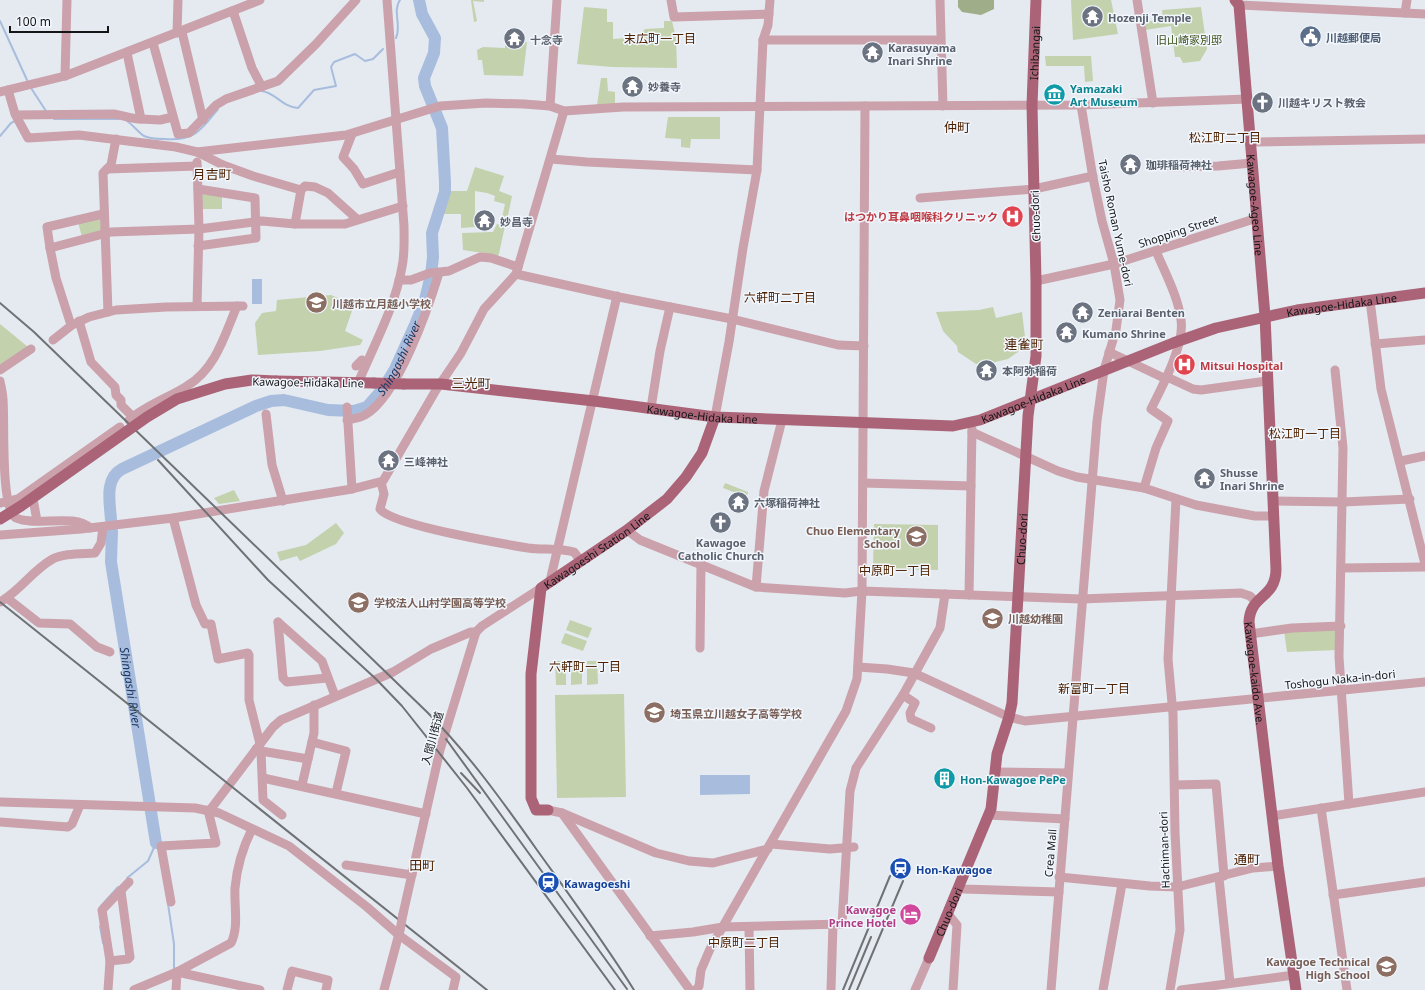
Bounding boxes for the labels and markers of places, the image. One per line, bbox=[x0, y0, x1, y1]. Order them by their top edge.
temple icon: Hozenji Temple bbox=[1080, 4, 1106, 30]
place label: Hozenji Temple bbox=[1108, 10, 1192, 25]
public building icon: 川越郵便局 bbox=[1298, 24, 1324, 50]
temple icon: 十念寺 bbox=[501, 26, 527, 52]
place label: 川越郵便局 bbox=[1326, 30, 1381, 45]
place label: 十念寺 bbox=[530, 32, 563, 47]
temple icon: Karasuyama Inari Shrine bbox=[859, 40, 885, 66]
place label: Karasuyama Inari Shrine bbox=[888, 40, 956, 68]
temple icon: 妙養寺 bbox=[619, 73, 645, 99]
place label: 妙養寺 bbox=[648, 79, 681, 94]
museum icon: Yamazaki Art Museum bbox=[1042, 81, 1068, 107]
place label: Yamazaki Art Museum bbox=[1070, 81, 1138, 109]
church icon: 川越キリスト教会 bbox=[1250, 89, 1276, 115]
place label: 川越キリスト教会 bbox=[1278, 95, 1366, 110]
temple icon: 珈琲稲荷神社 bbox=[1118, 151, 1144, 177]
place label: 珈琲稲荷神社 bbox=[1146, 157, 1212, 172]
hospital icon: はつかり耳鼻咽喉科クリニック bbox=[1000, 203, 1026, 229]
temple icon: 妙昌寺 bbox=[471, 208, 497, 234]
place label: はつかり耳鼻咽喉科クリニック bbox=[844, 209, 998, 224]
place label: 妙昌寺 bbox=[500, 214, 533, 229]
school or university icon: 川越市立月越小学校 bbox=[303, 290, 329, 316]
place label: 川越市立月越小学校 bbox=[332, 296, 431, 311]
temple icon: Zeniarai Benten bbox=[1069, 299, 1095, 325]
place label: Zeniarai Benten bbox=[1098, 305, 1185, 320]
temple icon: Kumano Shrine bbox=[1054, 320, 1080, 346]
place label: Kumano Shrine bbox=[1082, 326, 1166, 341]
hospital icon: Mitsui Hospital bbox=[1172, 352, 1198, 378]
temple icon: 本阿弥稲荷 bbox=[973, 357, 999, 383]
place label: Mitsui Hospital bbox=[1200, 358, 1283, 373]
place label: 本阿弥稲荷 bbox=[1002, 363, 1057, 378]
temple icon: 三峰神社 bbox=[376, 448, 402, 474]
place label: 三峰神社 bbox=[404, 454, 448, 469]
temple icon: Shusse Inari Shrine bbox=[1191, 465, 1217, 491]
place label: Shusse Inari Shrine bbox=[1220, 465, 1285, 493]
temple icon: 六塚稲荷神社 bbox=[725, 489, 751, 515]
place label: 六塚稲荷神社 bbox=[754, 495, 820, 510]
church icon: Kawagoe Catholic Church bbox=[708, 509, 734, 535]
place label: Chuo Elementary School bbox=[806, 523, 901, 551]
school or university icon: Chuo Elementary School bbox=[903, 523, 929, 549]
place label: Kawagoe Catholic Church bbox=[678, 535, 764, 563]
school or university icon: 学校法人山村学園高等学校 bbox=[345, 589, 371, 615]
place label: 学校法人山村学園高等学校 bbox=[374, 595, 506, 610]
school or university icon: 川越幼稚園 bbox=[980, 605, 1006, 631]
place label: 川越幼稚園 bbox=[1008, 611, 1063, 626]
school or university icon: 埼玉県立川越女子高等学校 bbox=[641, 700, 667, 726]
place label: 埼玉県立川越女子高等学校 bbox=[670, 706, 802, 721]
building icon: Hon-Kawagoe PePe bbox=[932, 766, 958, 792]
place label: Hon-Kawagoe PePe bbox=[960, 772, 1066, 787]
station icon: Hon-Kawagoe bbox=[888, 856, 914, 882]
place label: Hon-Kawagoe bbox=[916, 862, 993, 877]
station icon: Kawagoeshi bbox=[535, 870, 561, 896]
place label: Kawagoeshi bbox=[564, 876, 630, 891]
place label: Kawagoe Prince Hotel bbox=[829, 902, 896, 930]
hotel icon: Kawagoe Prince Hotel bbox=[898, 902, 924, 928]
place label: Kawagoe Technical High School bbox=[1266, 954, 1370, 982]
school or university icon: Kawagoe Technical High School bbox=[1373, 954, 1399, 980]

